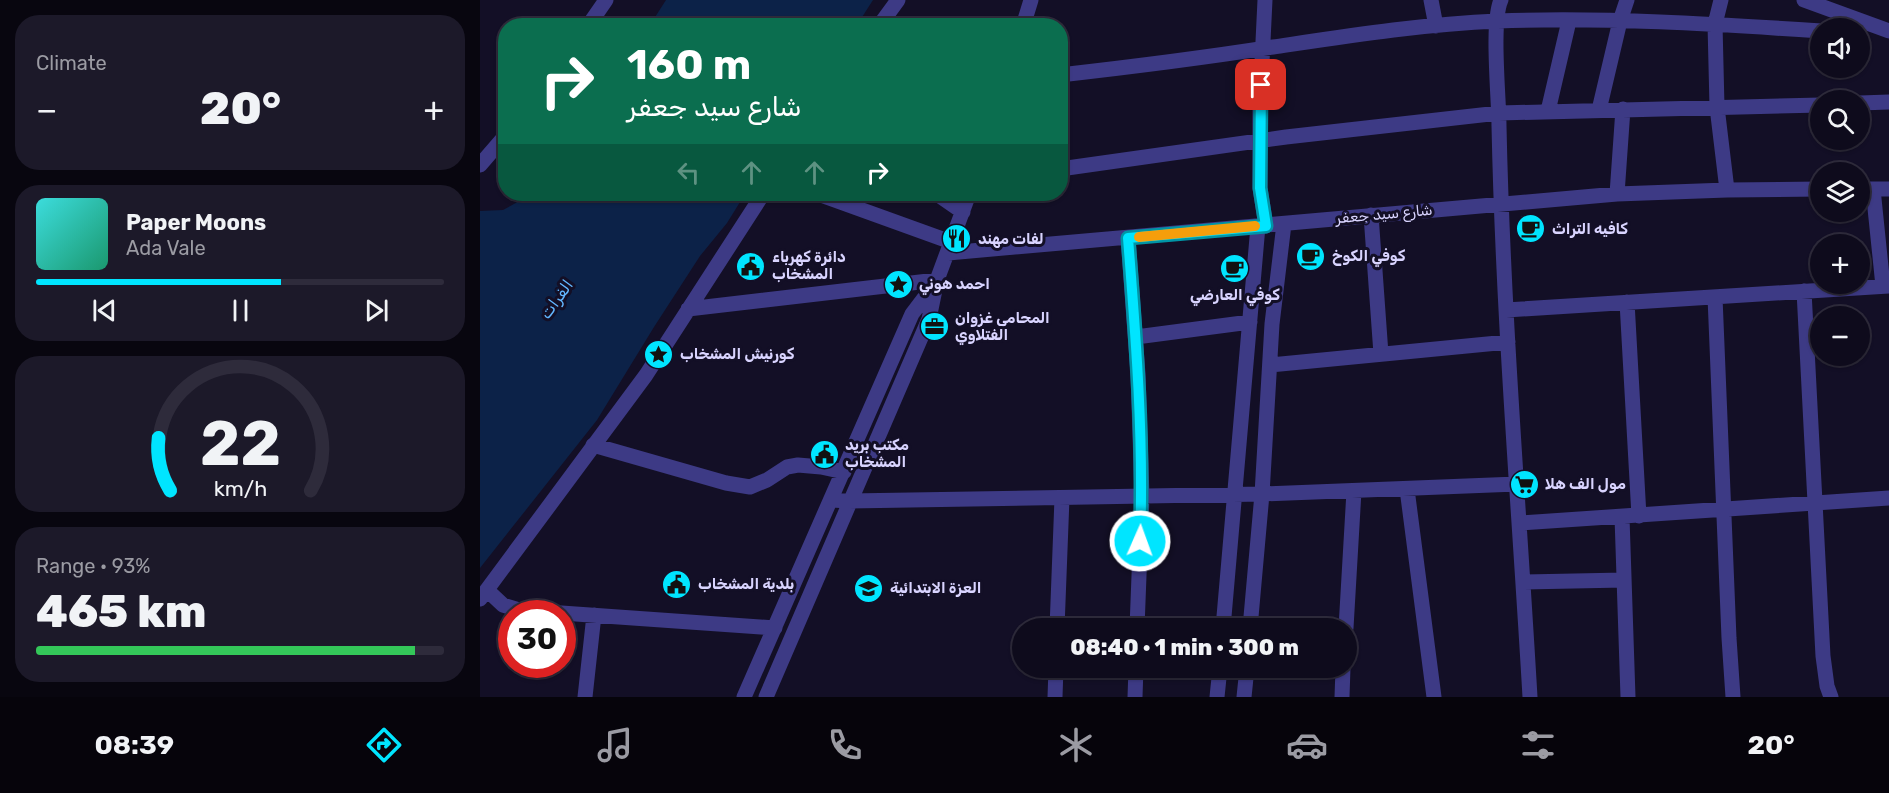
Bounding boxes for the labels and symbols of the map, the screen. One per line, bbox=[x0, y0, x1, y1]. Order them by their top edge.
pin bbox=[1235, 59, 1286, 110]
street label: شارع سيد جعفر bbox=[1334, 201, 1433, 229]
cafe icon: كافيه التراث bbox=[1515, 213, 1547, 245]
place label: كافيه التراث bbox=[1552, 220, 1628, 238]
restaurant icon: لفات مهند bbox=[941, 223, 973, 255]
place label: لفات مهند bbox=[978, 230, 1044, 248]
cafe icon: كوفي الكوخ bbox=[1295, 240, 1327, 272]
place label: كوفي الكوخ bbox=[1332, 247, 1406, 268]
place label: دائرة كهرباء المشخاب bbox=[772, 248, 846, 283]
public building icon: دائرة كهرباء المشخاب bbox=[735, 250, 767, 282]
cafe icon: كوفي العارضي bbox=[1219, 252, 1251, 284]
place icon: احمد هوني bbox=[882, 268, 914, 300]
place label: احمد هوني bbox=[919, 275, 990, 296]
water label: الفرات bbox=[536, 276, 578, 323]
place label: كوفي العارضي bbox=[1190, 286, 1280, 307]
place label: المحامي غزوان الفتلاوي bbox=[955, 309, 1050, 346]
office icon: المحامي غزوان الفتلاوي bbox=[918, 311, 950, 343]
place icon: كورنيش المشخاب bbox=[643, 338, 675, 370]
place label: كورنيش المشخاب bbox=[680, 345, 795, 363]
place label: مكتب بريد المشخاب bbox=[845, 436, 909, 471]
public building icon: مكتب بريد المشخاب bbox=[808, 438, 840, 470]
supermarket icon: مول الف هلا bbox=[1508, 468, 1540, 500]
place label: مول الف هلا bbox=[1545, 475, 1626, 493]
position arrow bbox=[1108, 509, 1172, 573]
public building icon: بلدية المشخاب bbox=[661, 568, 693, 600]
school or university icon: العزة الابتدائية bbox=[853, 572, 885, 604]
place label: بلدية المشخاب bbox=[698, 575, 794, 593]
place label: العزة الابتدائية bbox=[890, 579, 982, 597]
speed limit sign: 30 bbox=[498, 600, 576, 678]

